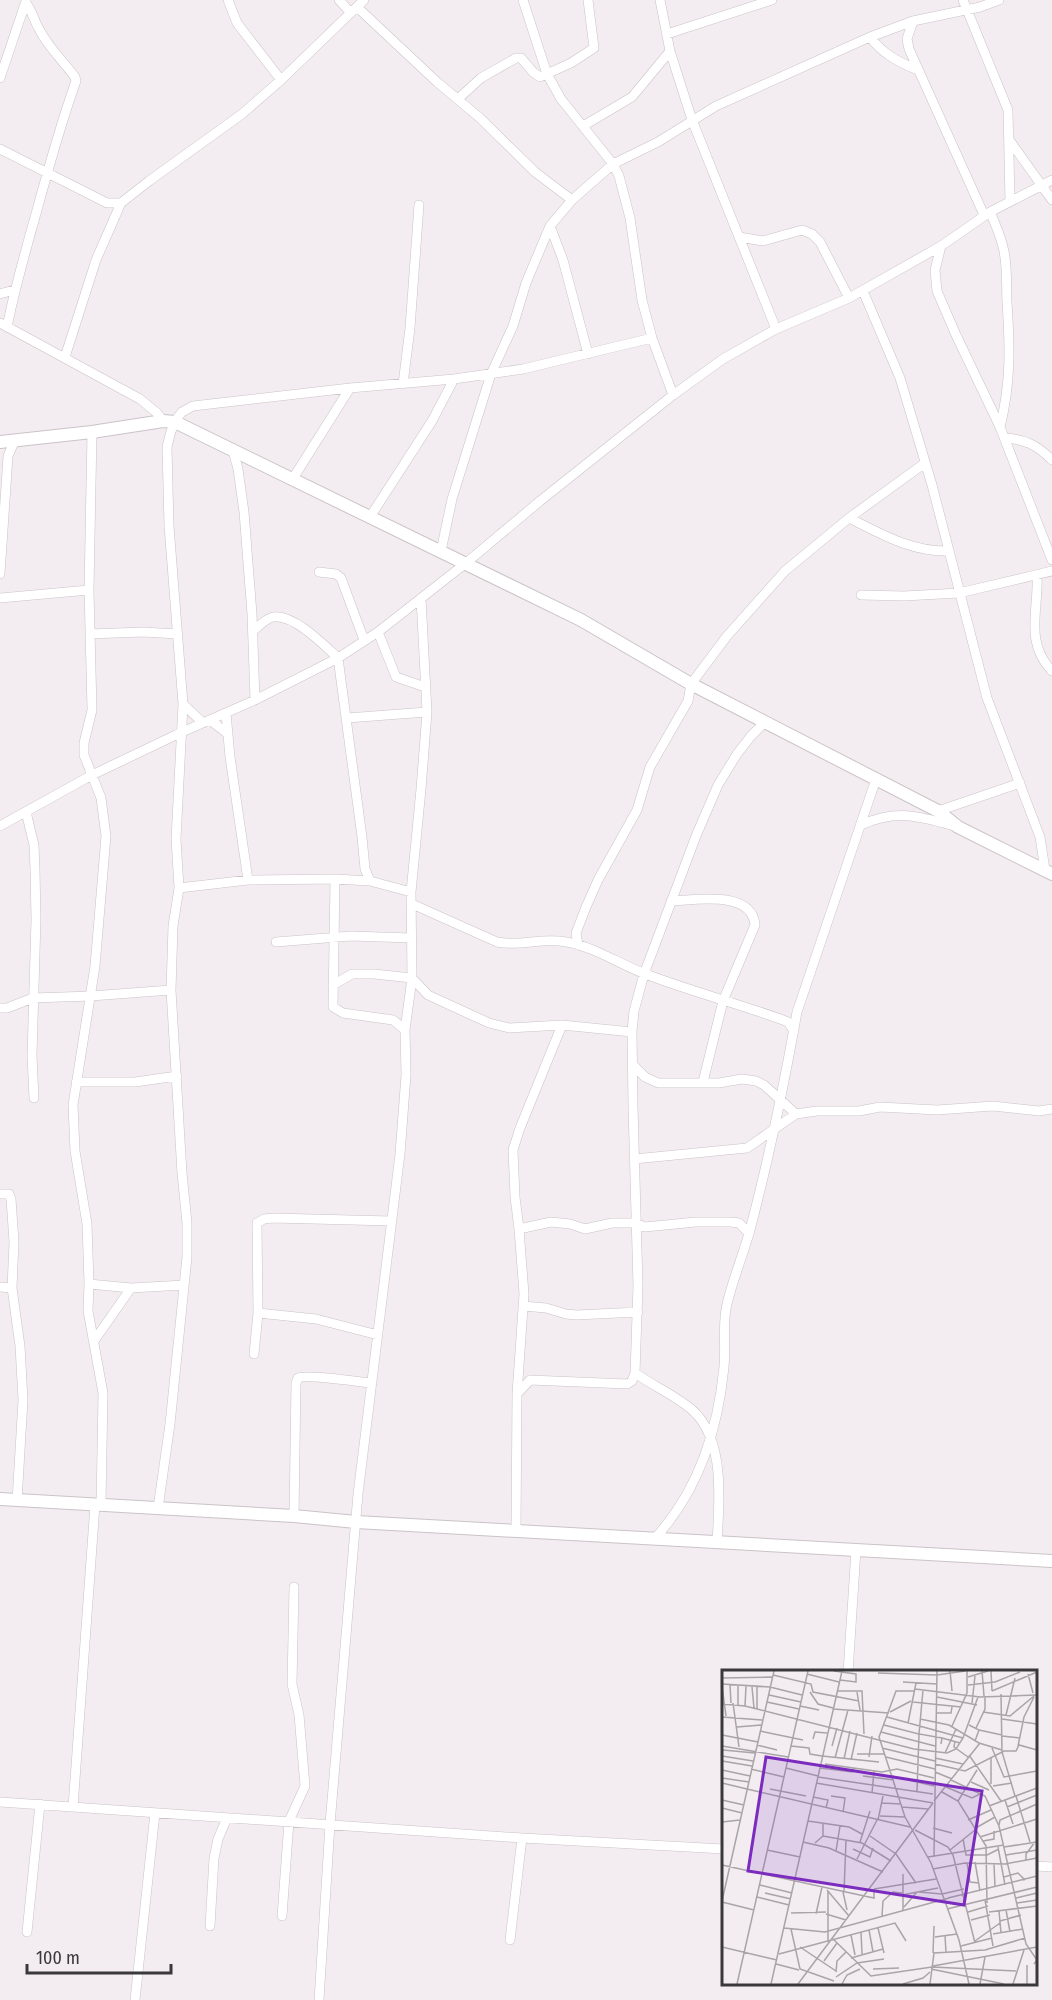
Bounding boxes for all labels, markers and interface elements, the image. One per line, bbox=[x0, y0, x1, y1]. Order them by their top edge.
inset map bbox=[722, 1670, 1037, 1985]
scale bar bbox=[27, 1937, 171, 1975]
text: 100 m bbox=[36, 1947, 80, 1969]

